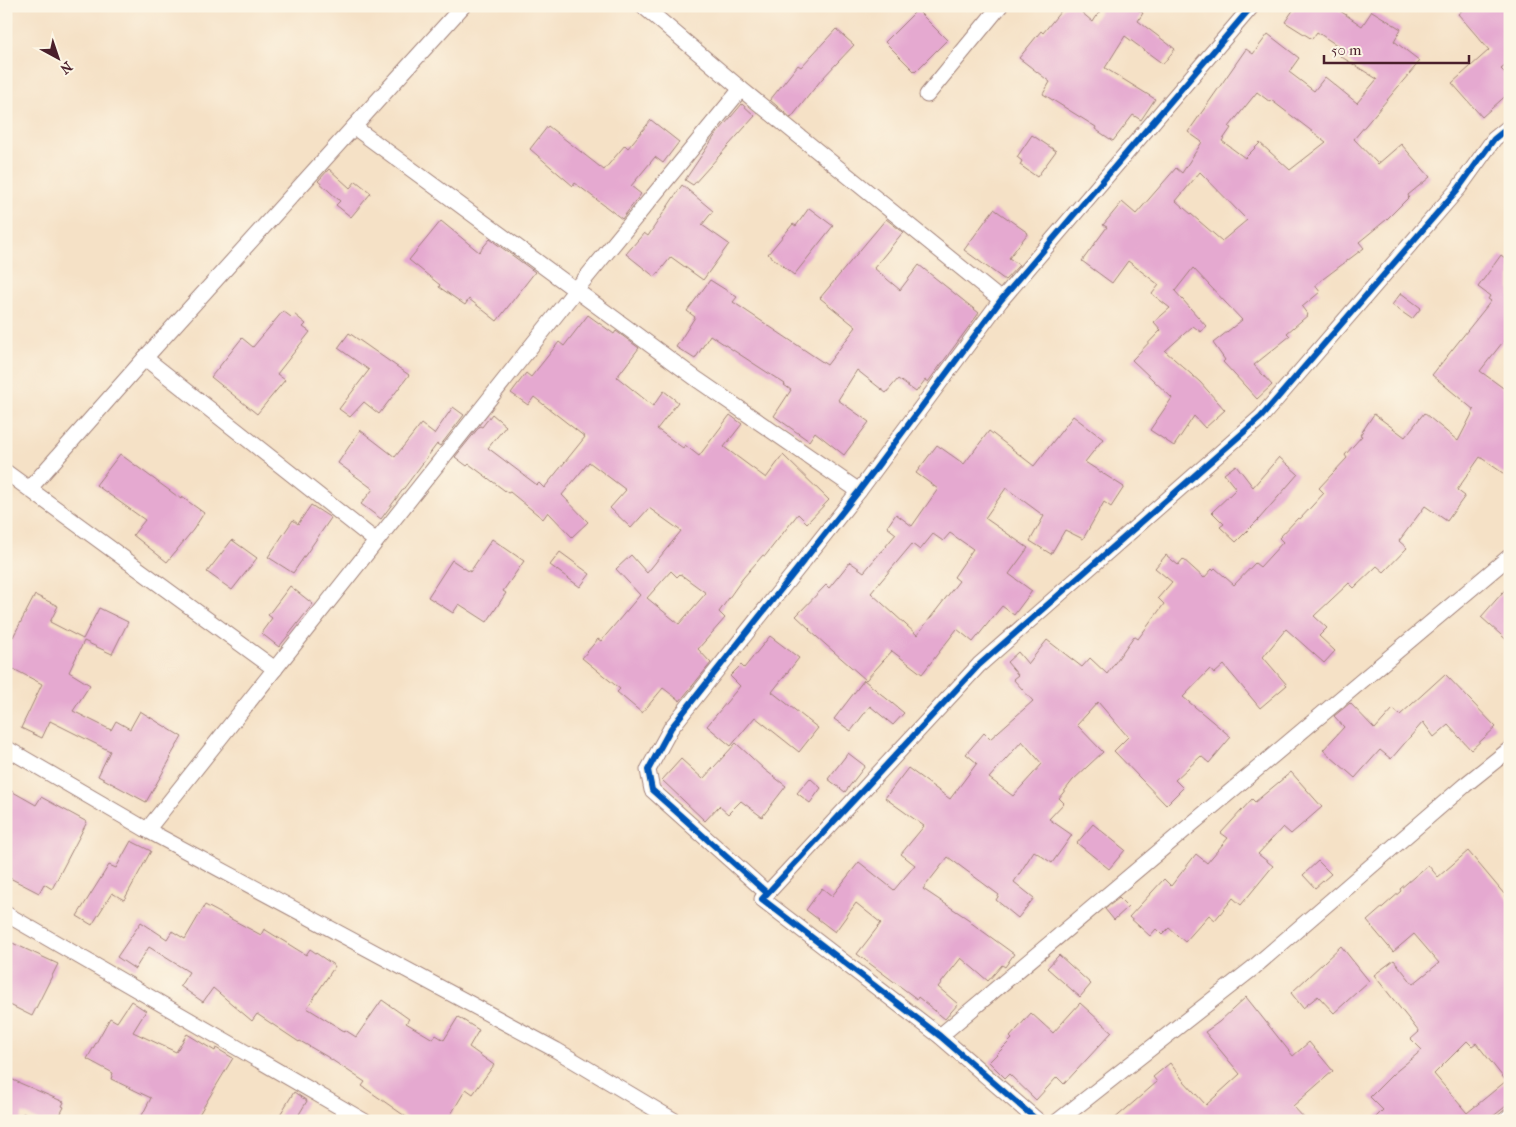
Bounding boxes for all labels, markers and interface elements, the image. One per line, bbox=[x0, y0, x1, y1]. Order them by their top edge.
north arrow bbox=[32, 32, 82, 82]
scale bar bbox=[1324, 32, 1468, 64]
text: 50 m bbox=[1331, 41, 1362, 59]
text: N bbox=[56, 58, 76, 78]

